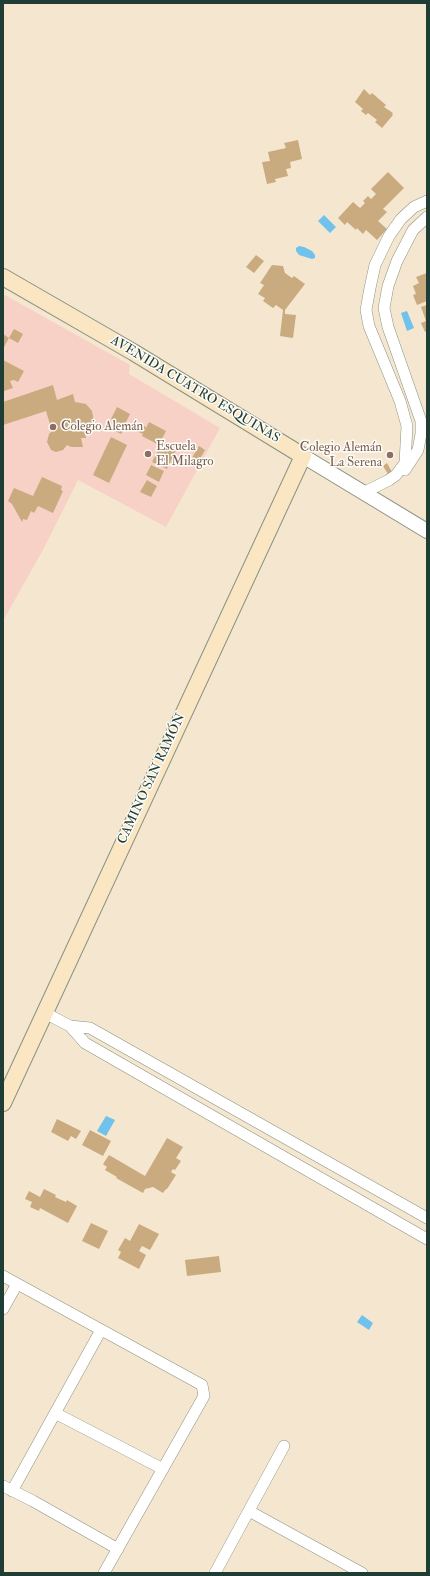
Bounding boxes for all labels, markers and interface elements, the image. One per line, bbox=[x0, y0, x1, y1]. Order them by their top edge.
street label: AVENIDA CUATRO ESQUINAS bbox=[108, 333, 282, 447]
place label: Colegio Alemán bbox=[61, 419, 143, 435]
marker: Colegio Alemán bbox=[48, 422, 58, 432]
place label: Escuela El Milagro bbox=[156, 439, 214, 470]
place label: Colegio Alemán La Serena bbox=[300, 440, 382, 471]
marker: Escuela El Milagro bbox=[143, 449, 153, 459]
marker: Colegio Alemán La Serena bbox=[385, 450, 395, 460]
street label: CAMINO SAN RAMÓN bbox=[115, 711, 189, 847]

